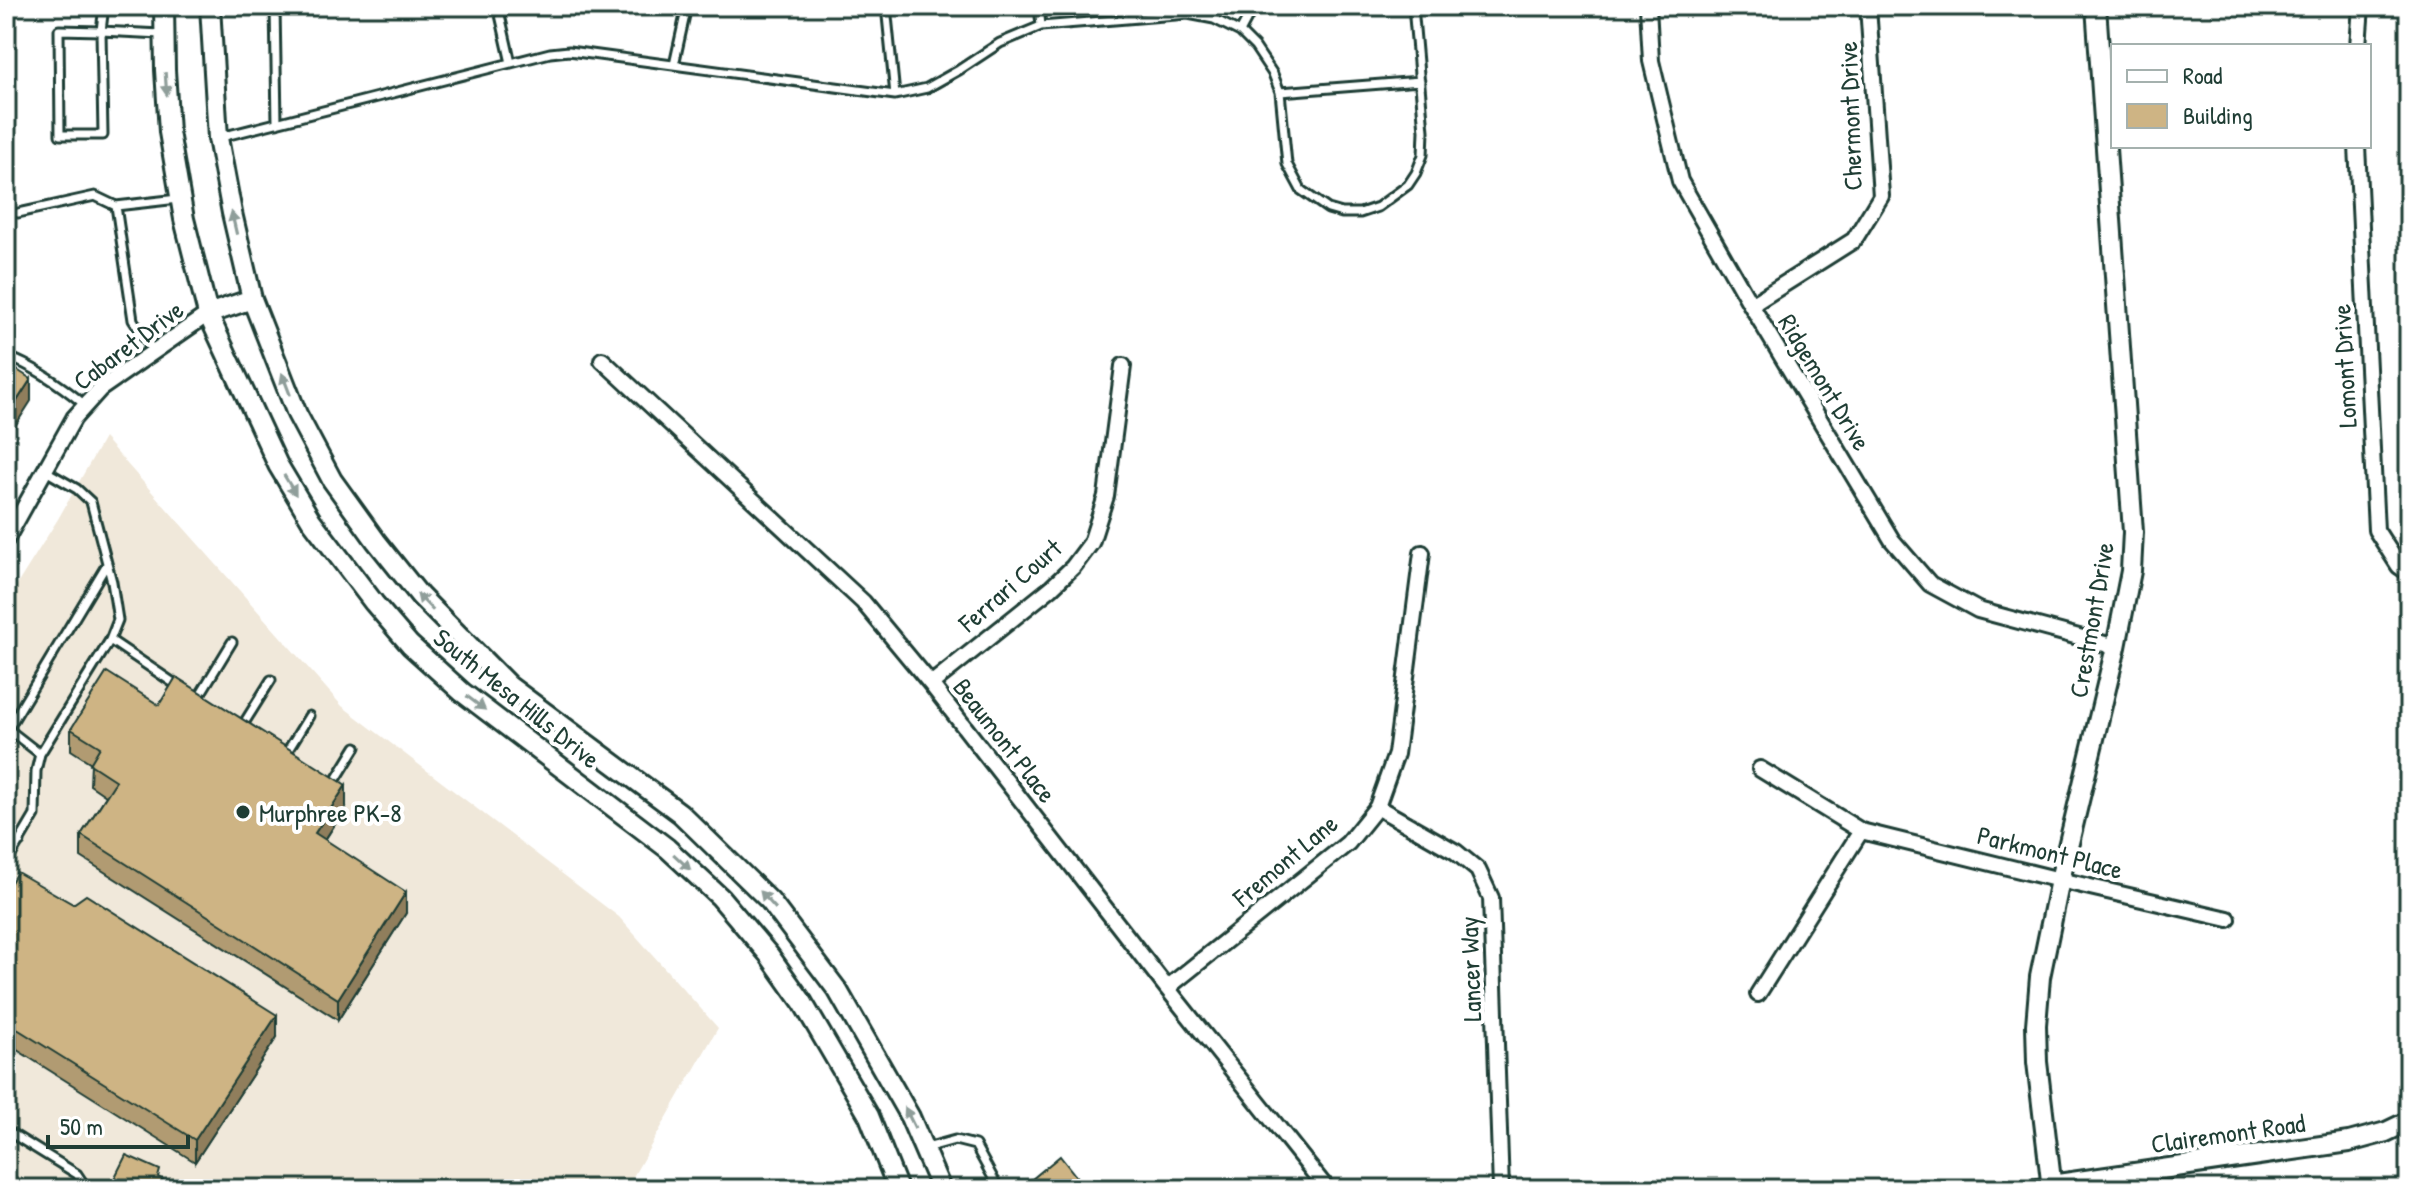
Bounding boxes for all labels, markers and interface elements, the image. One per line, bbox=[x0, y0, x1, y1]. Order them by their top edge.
street label: Chermont Drive bbox=[1830, 41, 1870, 191]
legend bbox=[2111, 44, 2371, 148]
text: Road bbox=[2183, 59, 2222, 91]
one-way arrow bbox=[160, 72, 173, 97]
text: Building bbox=[2183, 99, 2253, 131]
one-way arrow bbox=[228, 210, 240, 235]
street label: Cabaret Drive bbox=[66, 292, 190, 398]
street label: Lomont Drive bbox=[2323, 303, 2365, 429]
street label: Ridgemont Drive bbox=[1770, 307, 1880, 457]
one-way arrow bbox=[279, 372, 292, 396]
one-way arrow bbox=[283, 474, 297, 496]
street label: Ferrari Court bbox=[950, 530, 1070, 640]
street label: Crestmont Drive bbox=[2060, 539, 2122, 701]
one-way arrow bbox=[417, 593, 435, 612]
street label: South Mesa Hills Drive bbox=[426, 620, 608, 776]
street label: Beaumont Place bbox=[945, 671, 1065, 809]
one-way arrow bbox=[466, 694, 486, 710]
place label: Murphree PK-8 bbox=[259, 795, 401, 830]
marker: Murphree PK-8 bbox=[234, 803, 252, 821]
street label: Fremont Lane bbox=[1224, 806, 1345, 915]
street label: Parkmont Place bbox=[1974, 817, 2126, 887]
one-way arrow bbox=[672, 852, 691, 870]
one-way arrow bbox=[760, 891, 778, 910]
street label: Lancer Way bbox=[1451, 916, 1489, 1022]
scale bar bbox=[48, 1099, 188, 1149]
street label: Clairemont Road bbox=[2149, 1105, 2307, 1161]
one-way arrow bbox=[903, 1106, 917, 1129]
text: 50 m bbox=[60, 1110, 103, 1142]

